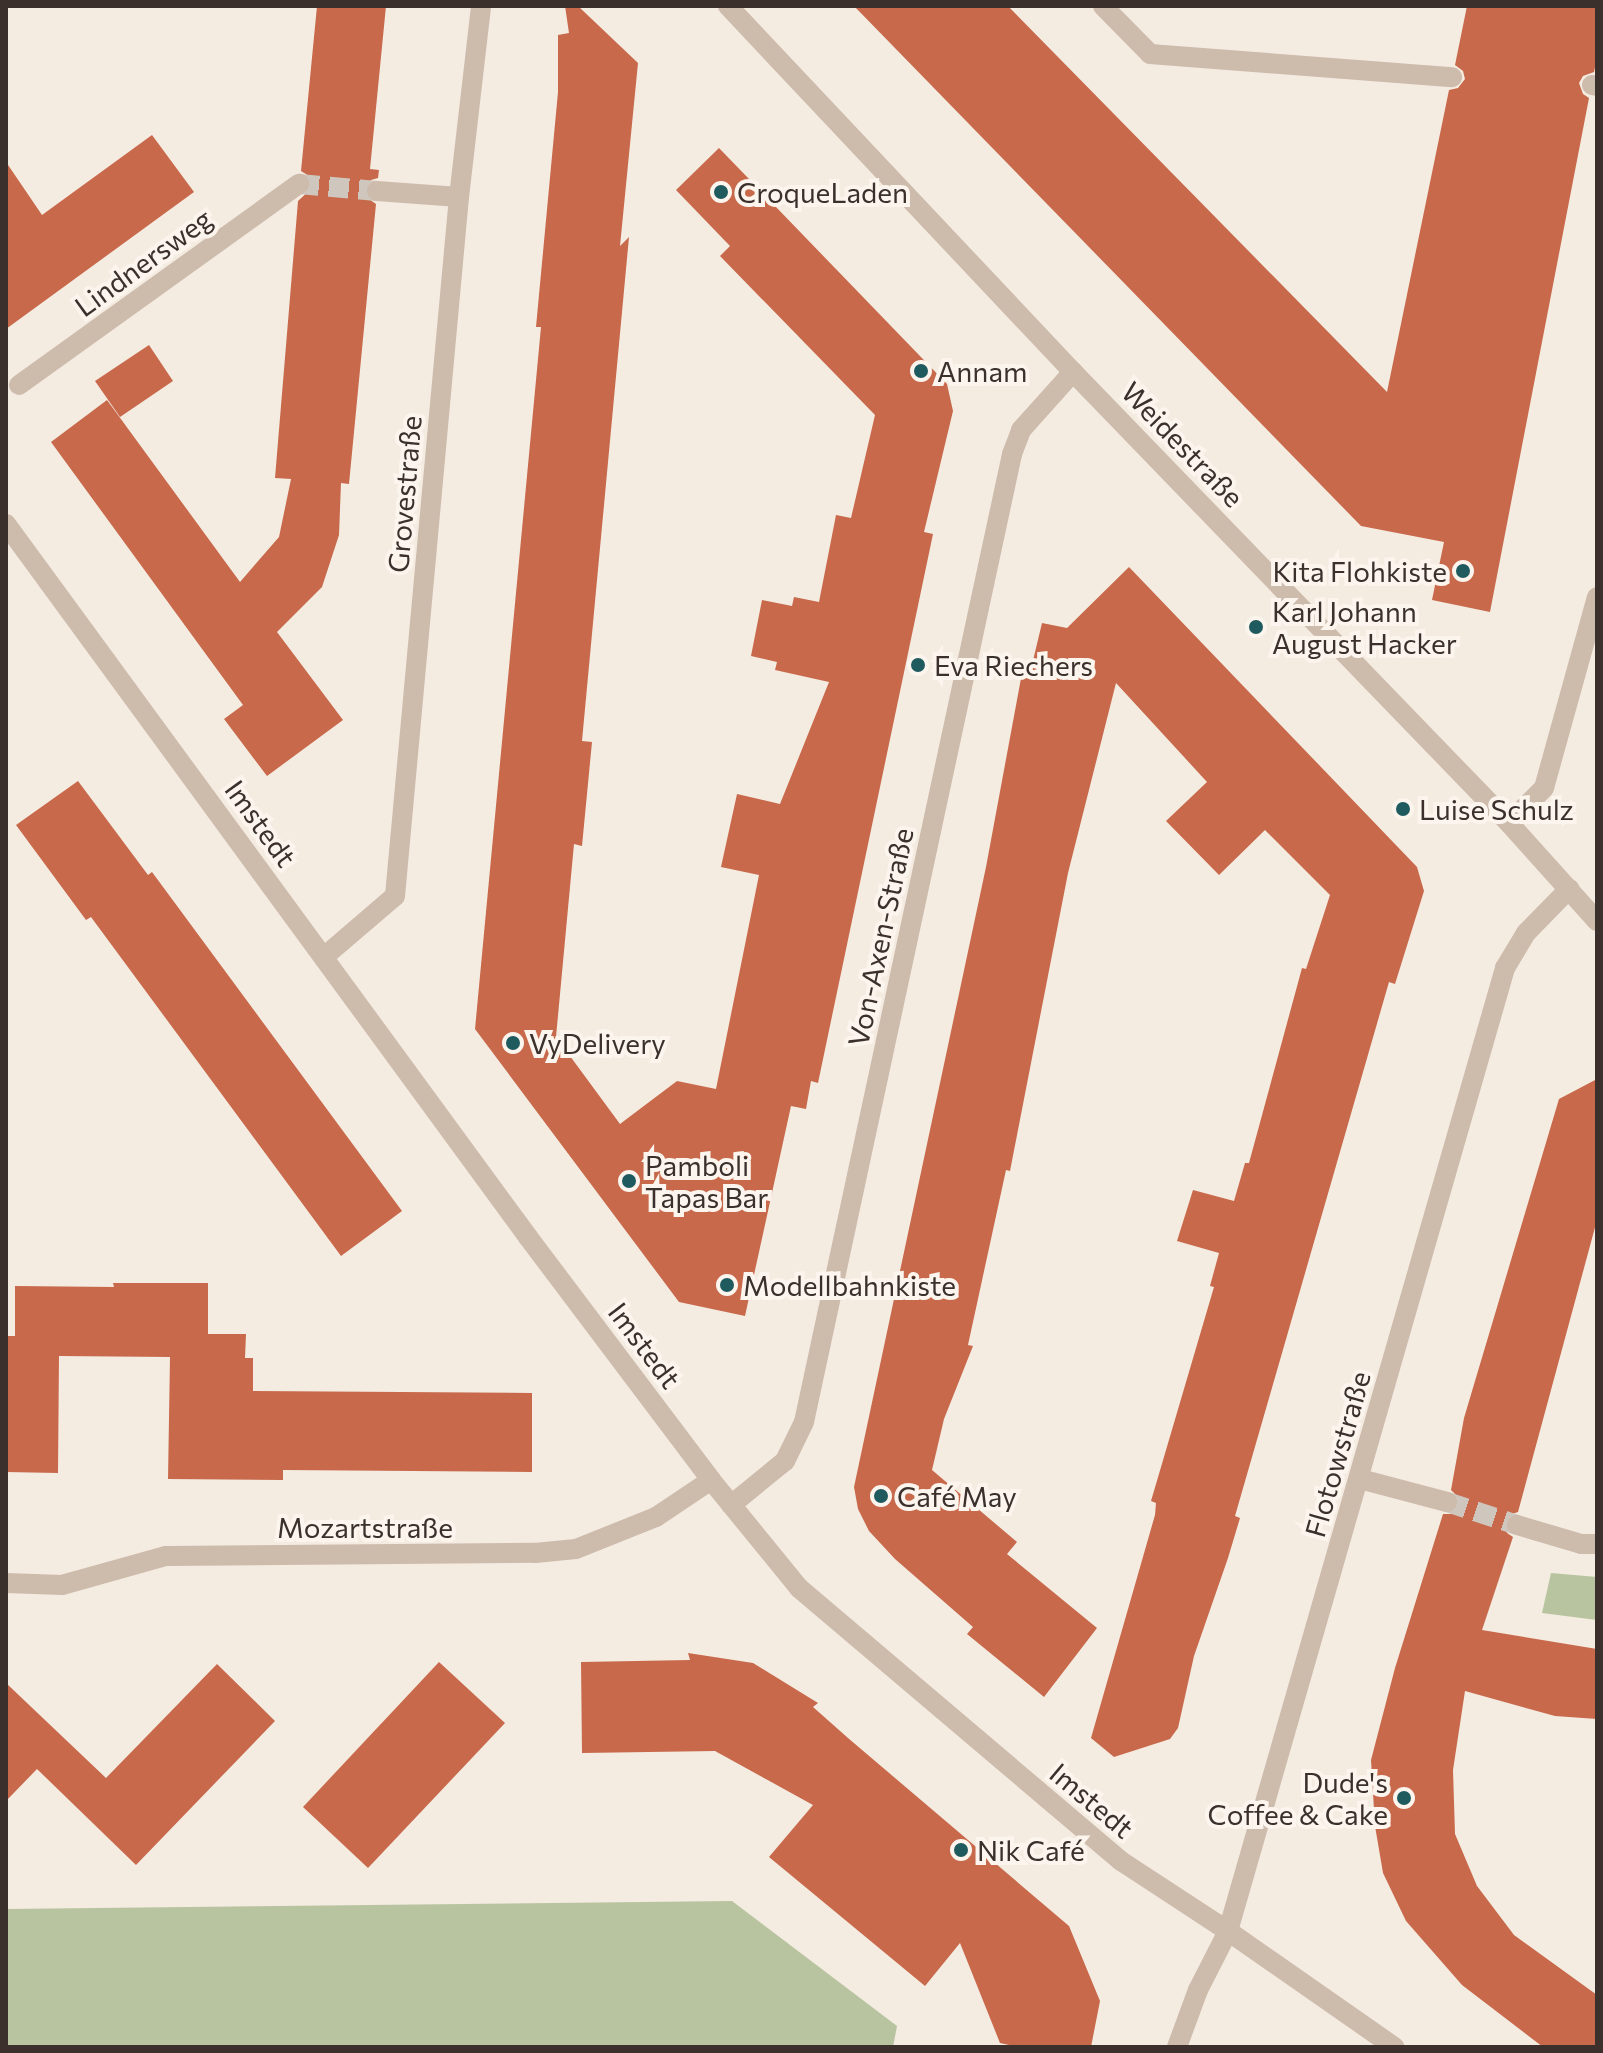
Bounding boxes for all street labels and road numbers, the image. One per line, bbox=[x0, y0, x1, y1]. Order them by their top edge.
street label: Lindnersweg bbox=[68, 201, 218, 323]
street label: Weidestraße bbox=[1115, 374, 1251, 514]
street label: Grovestraße bbox=[380, 414, 428, 574]
street label: Imstedt bbox=[218, 773, 304, 873]
street label: Von-Axen-Straße bbox=[840, 825, 920, 1049]
street label: Imstedt bbox=[602, 1296, 688, 1394]
street label: Flotowstraße bbox=[1297, 1367, 1377, 1541]
street label: Mozartstraße bbox=[277, 1510, 453, 1544]
street label: Imstedt bbox=[1043, 1755, 1141, 1845]

